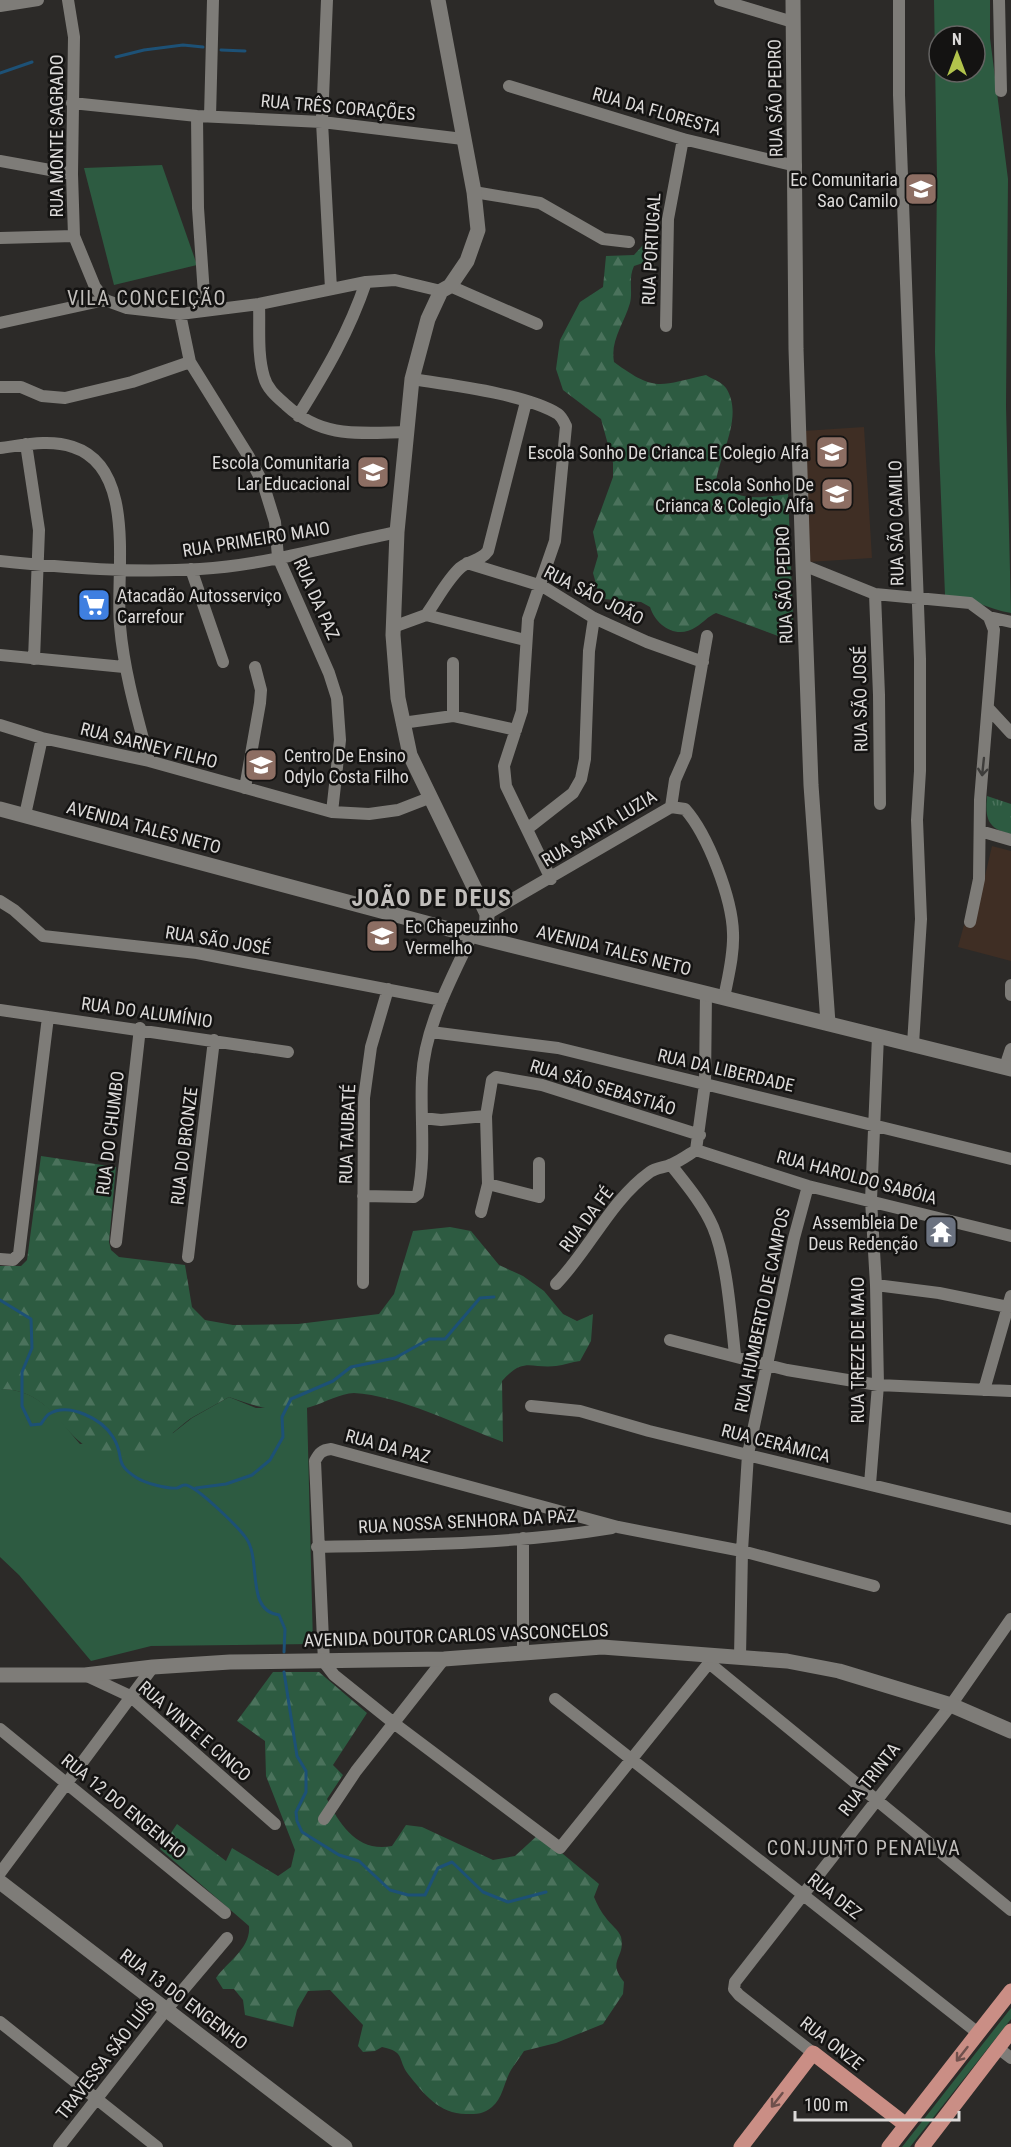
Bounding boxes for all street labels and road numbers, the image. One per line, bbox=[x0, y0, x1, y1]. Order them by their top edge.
street label: RUA SÃO PEDRO bbox=[763, 39, 787, 157]
street label: RUA MONTE SAGRADO bbox=[46, 54, 67, 218]
street label: RUA DA FLORESTA bbox=[590, 83, 724, 140]
street label: RUA TRÊS CORAÇÕES bbox=[260, 89, 416, 124]
street label: RUA PORTUGAL bbox=[638, 192, 664, 306]
street label: RUA SÃO CAMILO bbox=[884, 460, 908, 586]
street label: RUA PRIMEIRO MAIO bbox=[181, 517, 331, 561]
street label: RUA SÃO PEDRO bbox=[771, 526, 797, 644]
street label: RUA DA PAZ bbox=[290, 555, 344, 643]
street label: RUA SÃO JOÃO bbox=[541, 561, 647, 629]
street label: RUA SÃO JOSÉ bbox=[849, 646, 871, 752]
street label: RUA SARNEY FILHO bbox=[78, 718, 220, 772]
street label: RUA SANTA LUZIA bbox=[538, 785, 661, 871]
street label: AVENIDA TALES NETO bbox=[65, 796, 223, 858]
street label: RUA SÃO JOSÉ bbox=[164, 921, 272, 959]
street label: AVENIDA TALES NETO bbox=[534, 921, 694, 979]
street label: RUA DO ALUMÍNIO bbox=[80, 992, 214, 1032]
street label: RUA DA LIBERDADE bbox=[656, 1044, 796, 1096]
street label: RUA SÃO SEBASTIÃO bbox=[527, 1055, 679, 1119]
street label: RUA DO CHUMBO bbox=[92, 1070, 128, 1196]
street label: RUA TAUBATÉ bbox=[335, 1084, 359, 1184]
street label: RUA DO BRONZE bbox=[166, 1086, 202, 1206]
street label: RUA HAROLDO SABÓIA bbox=[774, 1145, 940, 1209]
street label: RUA DA FÉ bbox=[555, 1182, 617, 1256]
street label: RUA HUMBERTO DE CAMPOS bbox=[730, 1206, 794, 1414]
street label: RUA TREZE DE MAIO bbox=[847, 1277, 868, 1423]
street label: RUA CERÂMICA bbox=[719, 1419, 833, 1467]
street label: RUA DA PAZ bbox=[343, 1425, 433, 1467]
street label: RUA NOSSA SENHORA DA PAZ bbox=[358, 1505, 576, 1537]
street label: AVENIDA DOUTOR CARLOS VASCONCELOS bbox=[303, 1619, 609, 1651]
street label: RUA VINTE E CINCO bbox=[135, 1677, 255, 1785]
street label: RUA TRINTA bbox=[834, 1738, 904, 1820]
street label: RUA 12 DO ENGENHO bbox=[58, 1749, 190, 1863]
street label: RUA DEZ bbox=[804, 1868, 866, 1924]
street label: RUA 13 DO ENGENHO bbox=[116, 1944, 252, 2054]
street label: TRAVESSA SÃO LUÍS bbox=[51, 1994, 159, 2124]
street label: RUA ONZE bbox=[796, 2012, 868, 2074]

